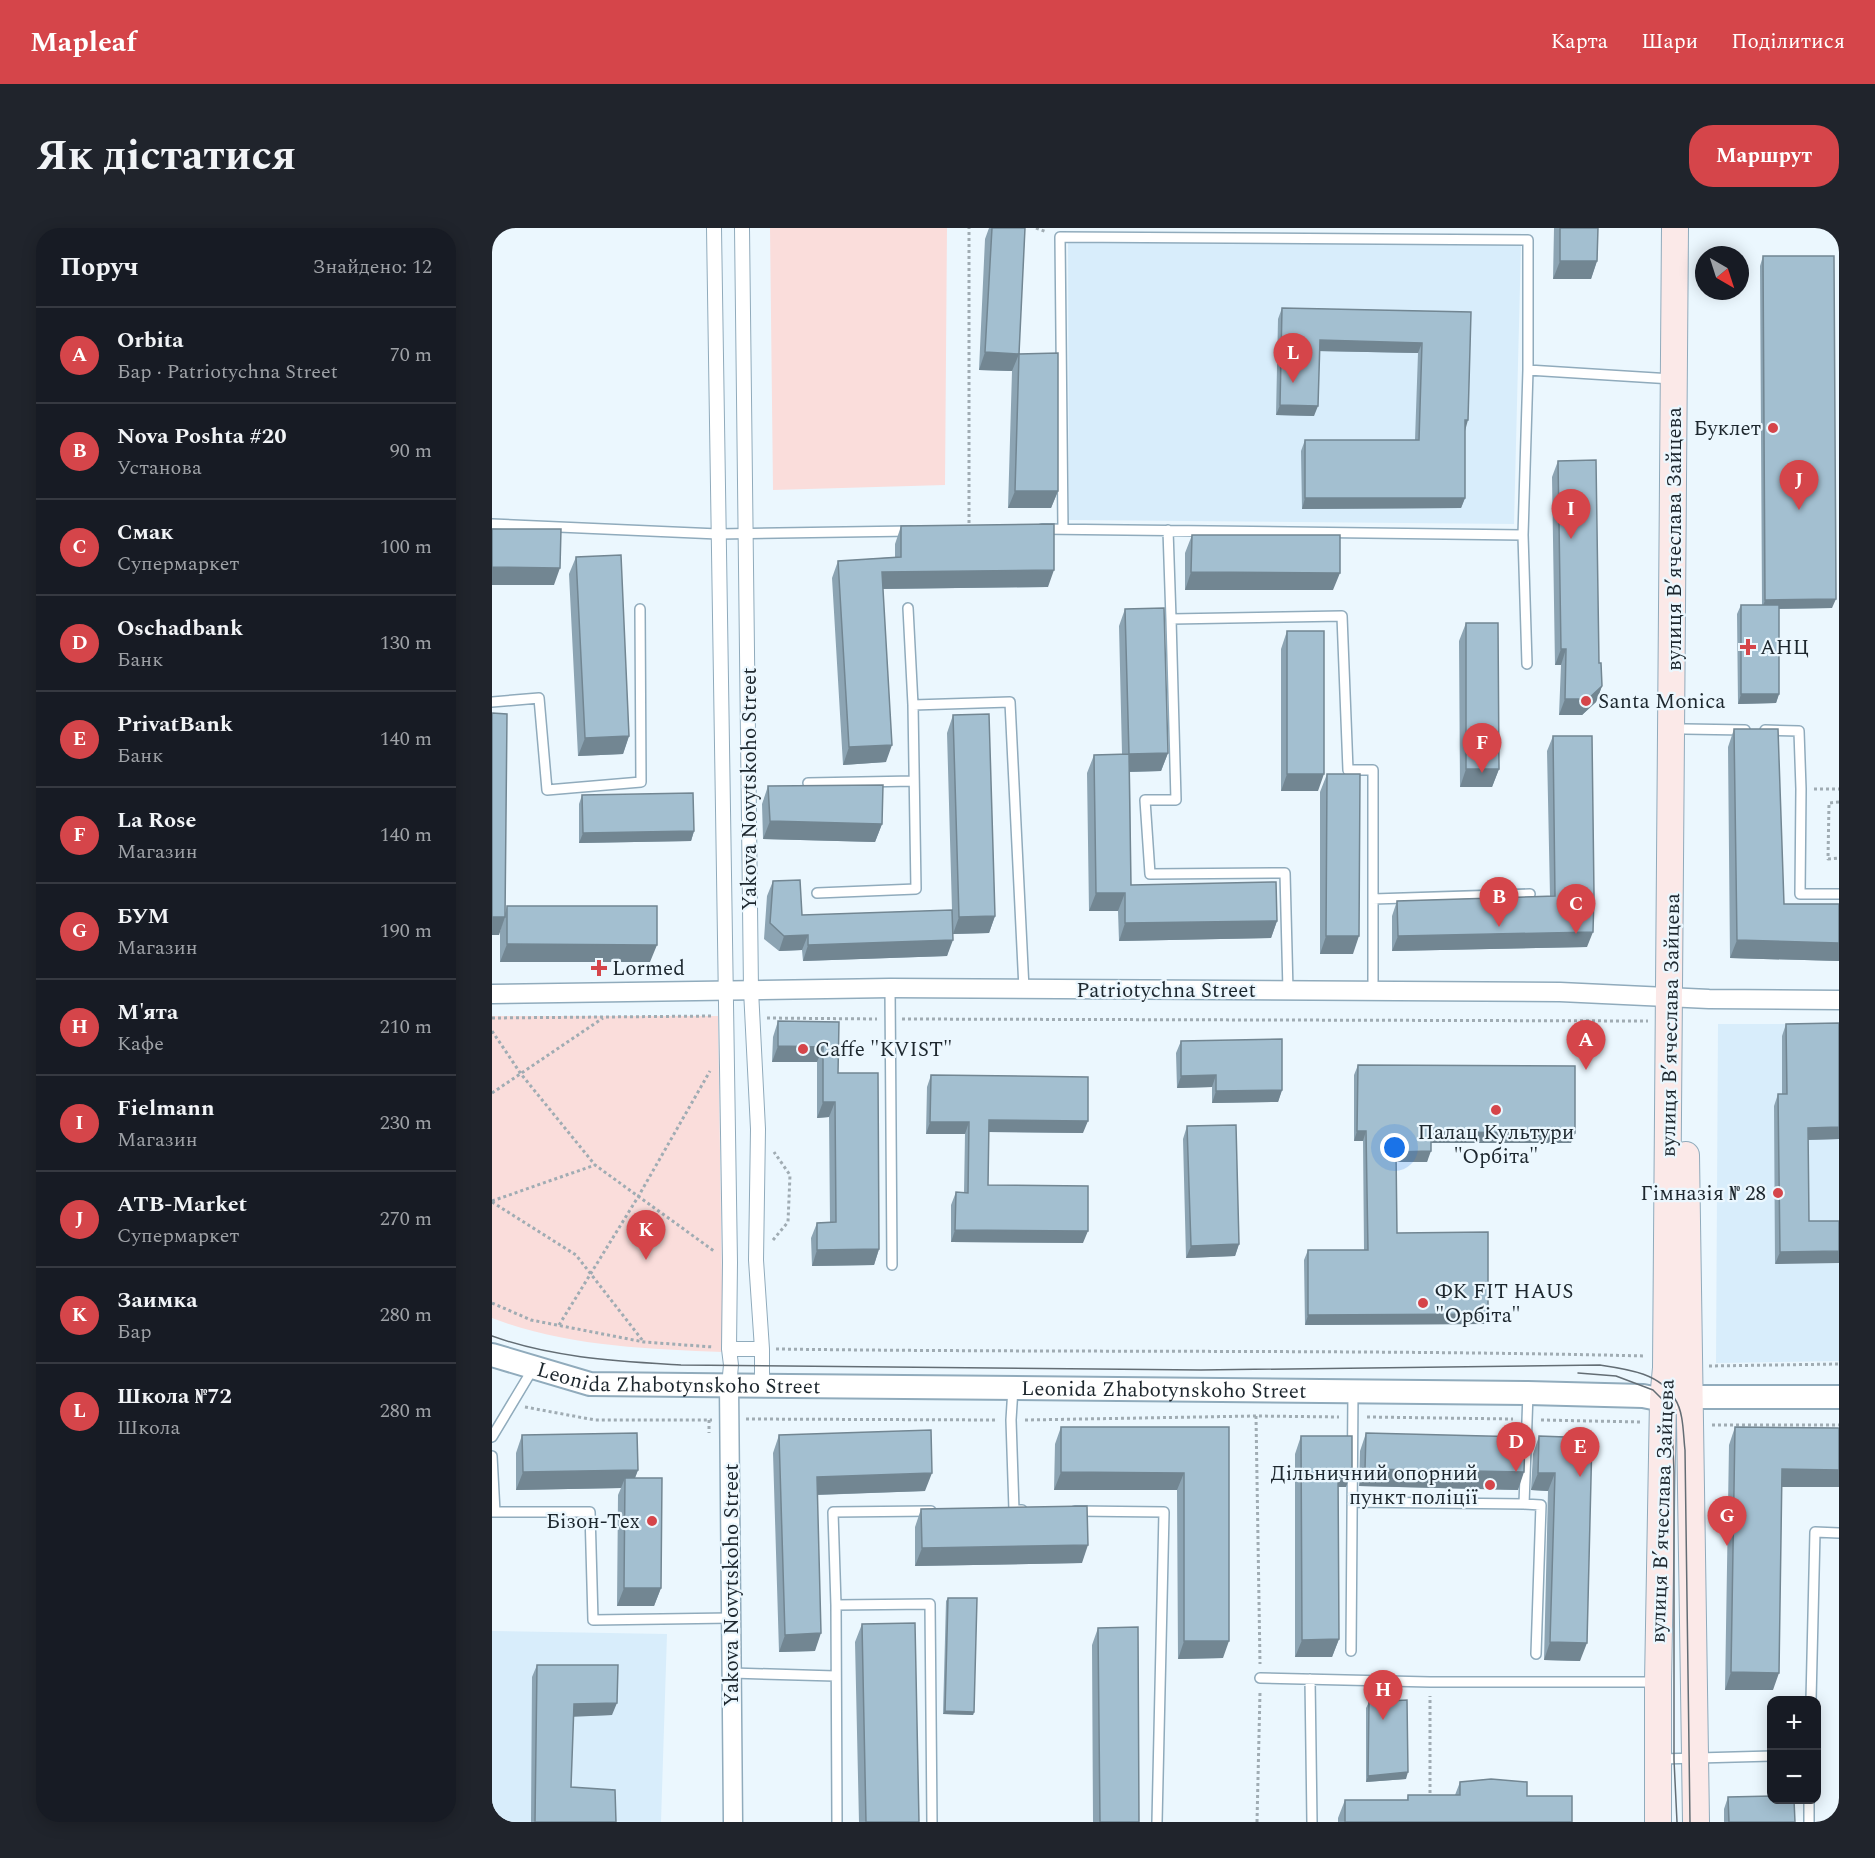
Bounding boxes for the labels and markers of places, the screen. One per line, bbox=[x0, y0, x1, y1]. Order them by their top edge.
pin: L bbox=[1274, 334, 1312, 383]
place label: Буклет bbox=[1693, 413, 1761, 445]
marker: Буклет bbox=[1766, 421, 1780, 435]
pin: J bbox=[1780, 460, 1818, 510]
pin: I bbox=[1552, 490, 1590, 539]
place label: АНЦ bbox=[1760, 632, 1809, 664]
marker: АНЦ bbox=[1741, 640, 1755, 654]
place label: Santa Monica bbox=[1598, 686, 1726, 718]
marker: Santa Monica bbox=[1579, 694, 1593, 708]
pin: F bbox=[1462, 724, 1502, 773]
pin: B bbox=[1480, 878, 1518, 927]
pin: C bbox=[1556, 884, 1596, 934]
place label: Lormed bbox=[612, 953, 685, 985]
marker: Lormed bbox=[590, 959, 608, 977]
pin: A bbox=[1566, 1020, 1606, 1070]
place label: Caffe "KVIST" bbox=[815, 1034, 953, 1066]
marker: Caffe "KVIST" bbox=[796, 1042, 810, 1056]
marker: Палац Культури "Орбіта" bbox=[1489, 1103, 1503, 1117]
place label: Палац Культури "Орбіта" bbox=[1418, 1117, 1574, 1173]
place label: Гімназія № 28 bbox=[1640, 1178, 1766, 1210]
marker: Гімназія № 28 bbox=[1771, 1186, 1785, 1200]
pin: K bbox=[626, 1210, 666, 1260]
place label: ФК FIT HAUS "Орбіта" bbox=[1435, 1276, 1574, 1332]
marker: ФК FIT HAUS "Орбіта" bbox=[1416, 1296, 1430, 1310]
pin: D bbox=[1496, 1422, 1536, 1472]
pin: E bbox=[1560, 1428, 1600, 1477]
place label: Дільничний опорний пункт поліції bbox=[1270, 1458, 1478, 1514]
marker: Дільничний опорний пункт поліції bbox=[1483, 1478, 1497, 1492]
pin: G bbox=[1708, 1496, 1746, 1546]
place label: Бізон-Тех bbox=[546, 1506, 640, 1538]
marker: Бізон-Тех bbox=[645, 1514, 659, 1528]
pin: H bbox=[1364, 1670, 1402, 1720]

